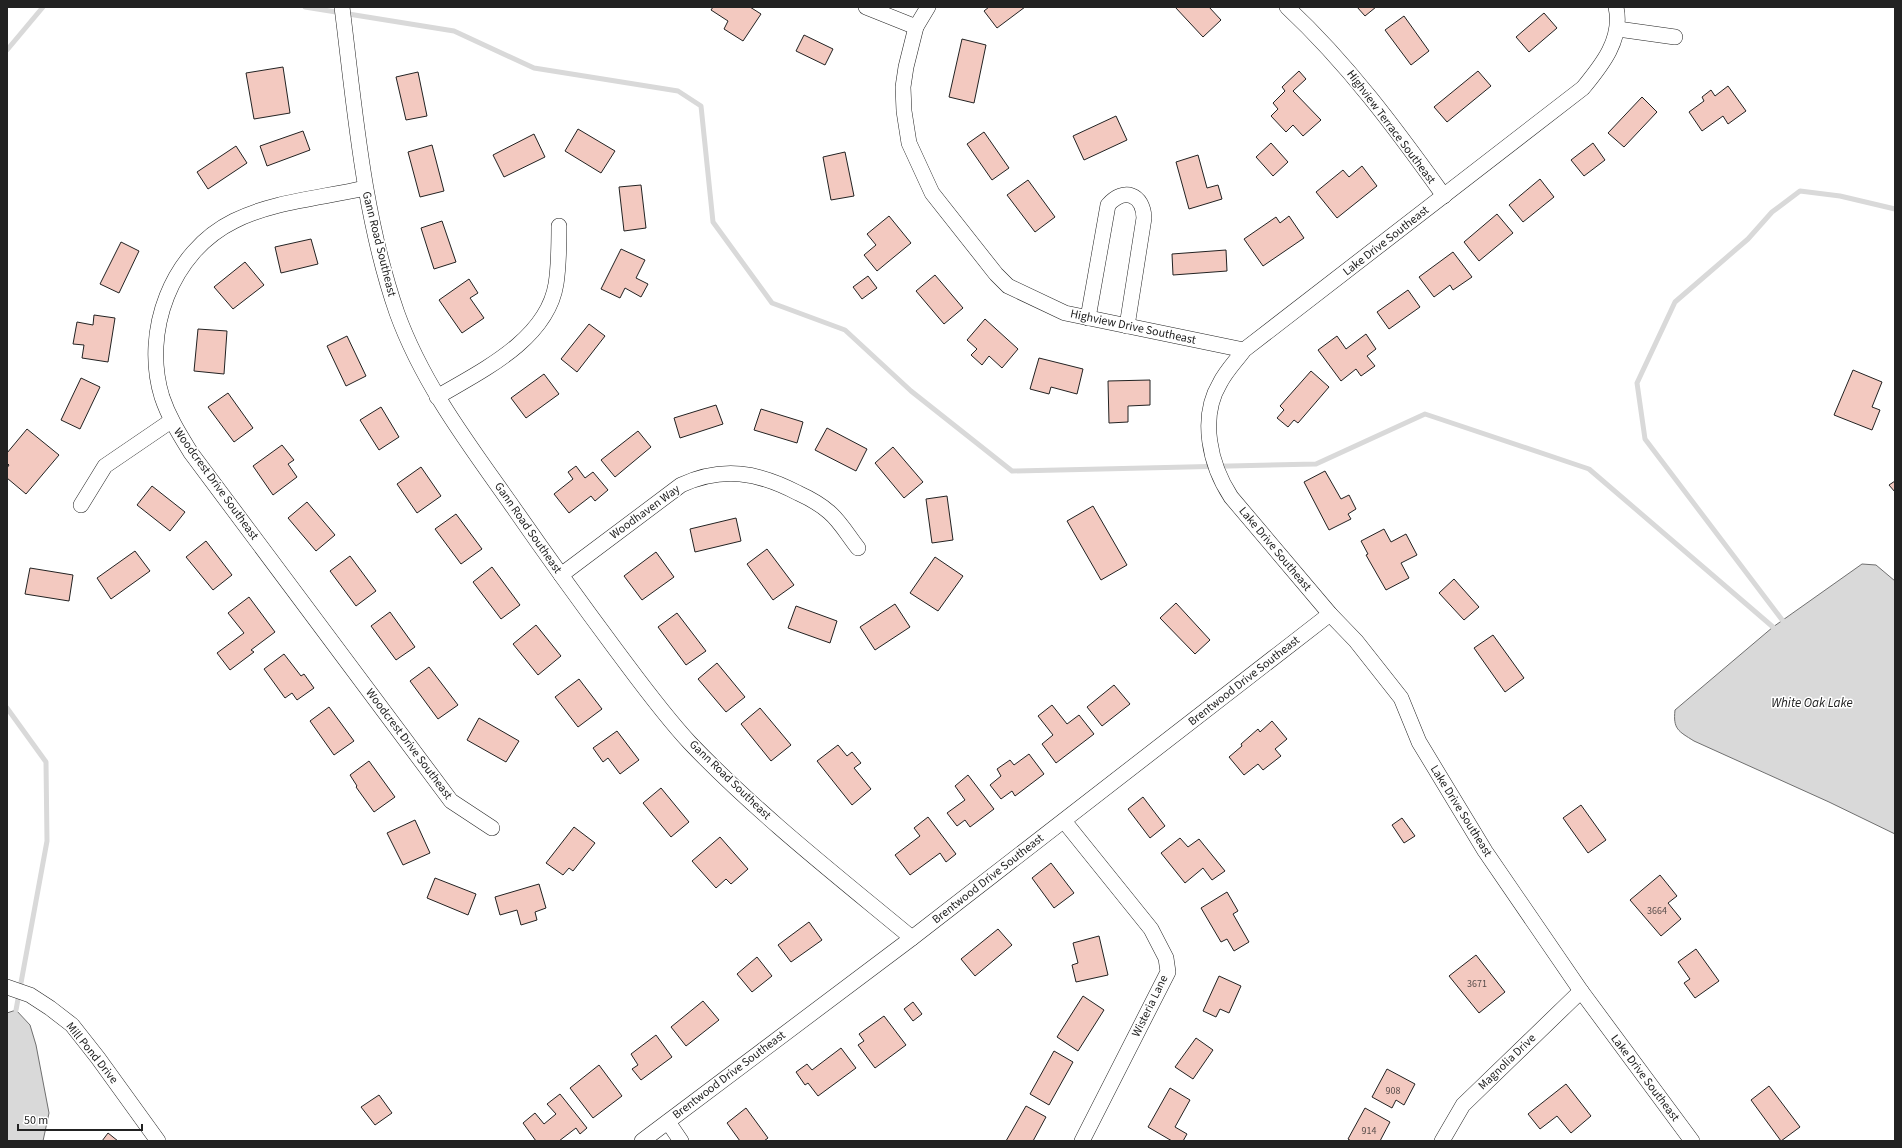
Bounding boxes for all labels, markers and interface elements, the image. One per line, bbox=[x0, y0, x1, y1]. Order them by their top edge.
street label: Highview Terrace Southeast bbox=[1342, 66, 1440, 188]
street label: Gann Road Southeast bbox=[358, 190, 400, 298]
street label: Lake Drive Southeast bbox=[1339, 202, 1433, 280]
street label: Highview Drive Southeast bbox=[1069, 305, 1197, 349]
street label: Woodcrest Drive Southeast bbox=[169, 424, 263, 544]
street label: Gann Road Southeast bbox=[490, 479, 566, 577]
street label: Woodhaven Way bbox=[606, 480, 684, 543]
street label: Lake Drive Southeast bbox=[1235, 503, 1315, 595]
street label: Brentwood Drive Southeast bbox=[1185, 632, 1303, 730]
street label: Woodcrest Drive Southeast bbox=[362, 685, 456, 803]
water label: White Oak Lake bbox=[1771, 694, 1853, 712]
street label: Gann Road Southeast bbox=[685, 736, 775, 824]
street label: Lake Drive Southeast bbox=[1426, 762, 1496, 860]
street label: Brentwood Drive Southeast bbox=[929, 830, 1047, 928]
house number: 3664 bbox=[1647, 904, 1667, 918]
street label: Wisteria Lane bbox=[1128, 972, 1172, 1040]
house number: 3671 bbox=[1467, 977, 1487, 991]
street label: Mill Pond Drive bbox=[62, 1019, 122, 1087]
street label: Brentwood Drive Southeast bbox=[669, 1027, 789, 1123]
street label: Magnolia Drive bbox=[1474, 1030, 1540, 1094]
street label: Lake Drive Southeast bbox=[1607, 1031, 1683, 1125]
house number: 908 bbox=[1386, 1084, 1400, 1098]
scale bar bbox=[18, 1106, 142, 1132]
text: 50 m bbox=[24, 1112, 48, 1129]
house number: 914 bbox=[1362, 1124, 1376, 1138]

